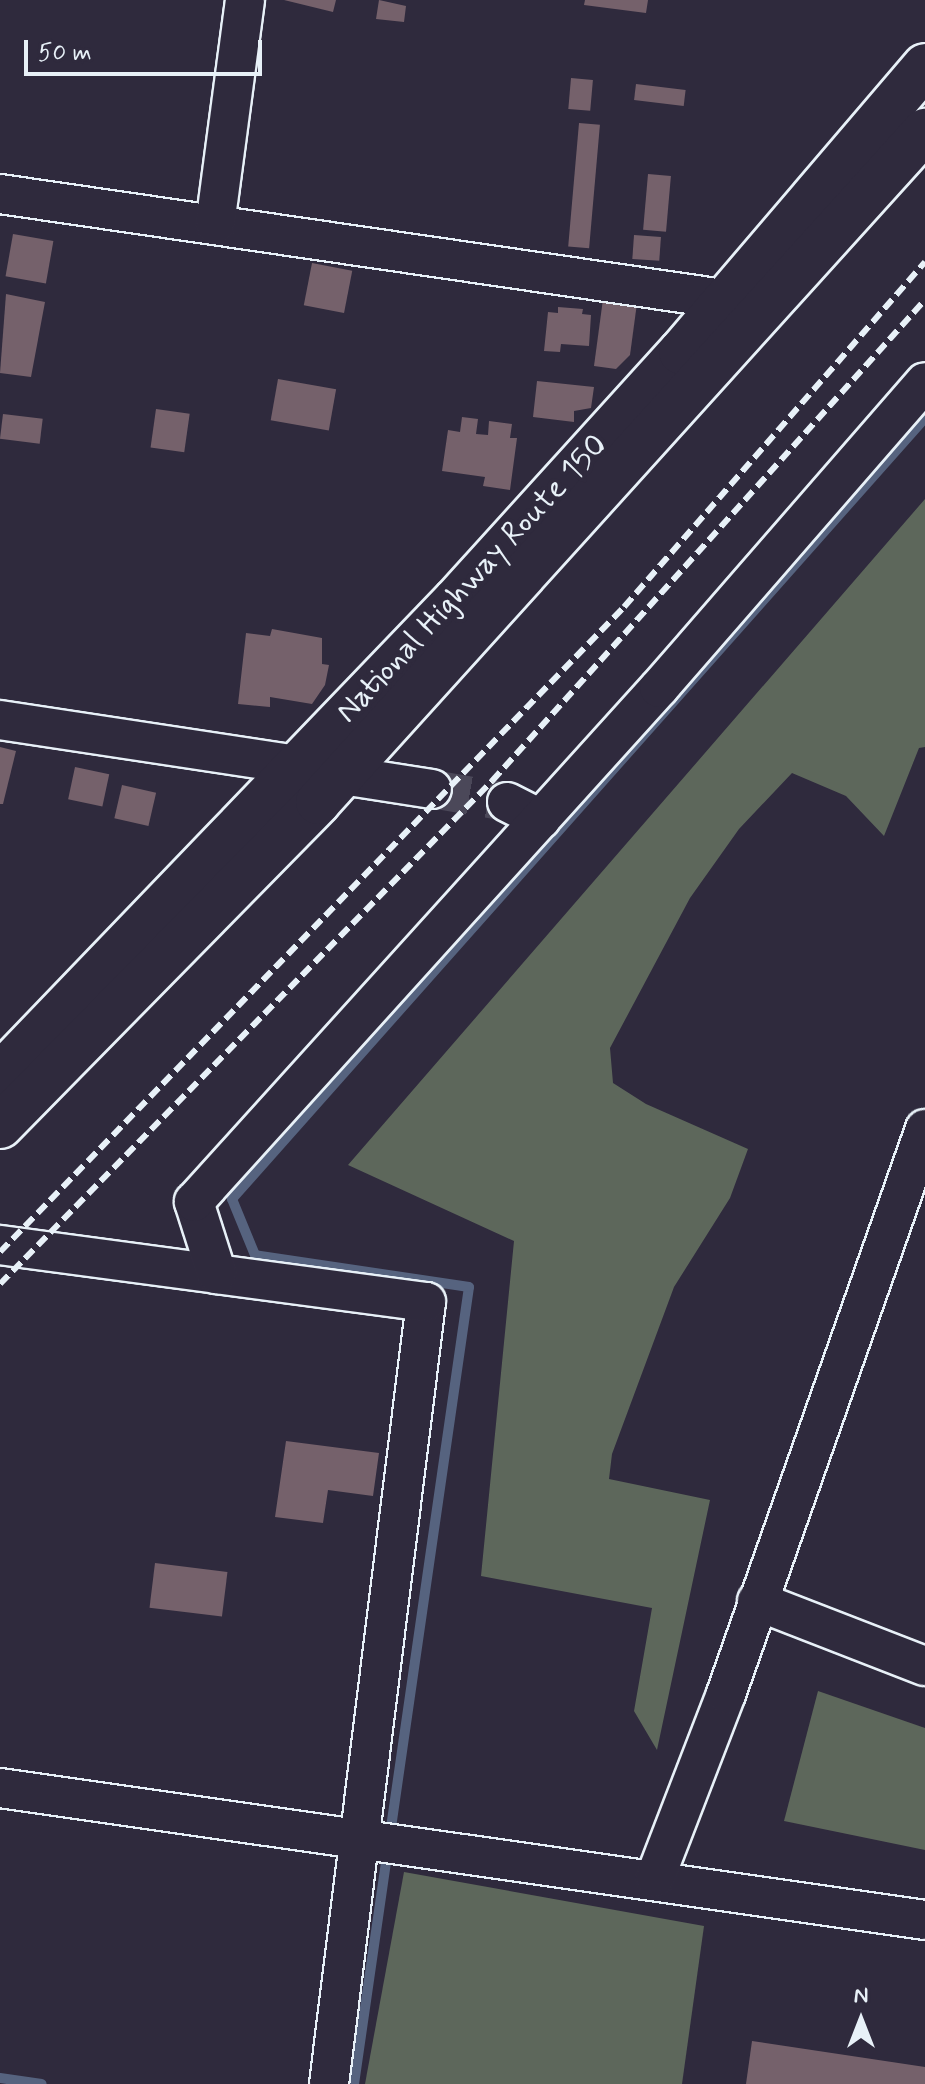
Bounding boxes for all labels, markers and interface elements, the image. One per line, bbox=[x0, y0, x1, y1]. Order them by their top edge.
scale bar bbox=[28, 24, 266, 74]
text: 50 m bbox=[38, 38, 92, 69]
street label: National Highway Route 150 bbox=[332, 431, 612, 727]
north arrow bbox=[821, 1980, 901, 2060]
text: N bbox=[854, 1982, 868, 2010]

